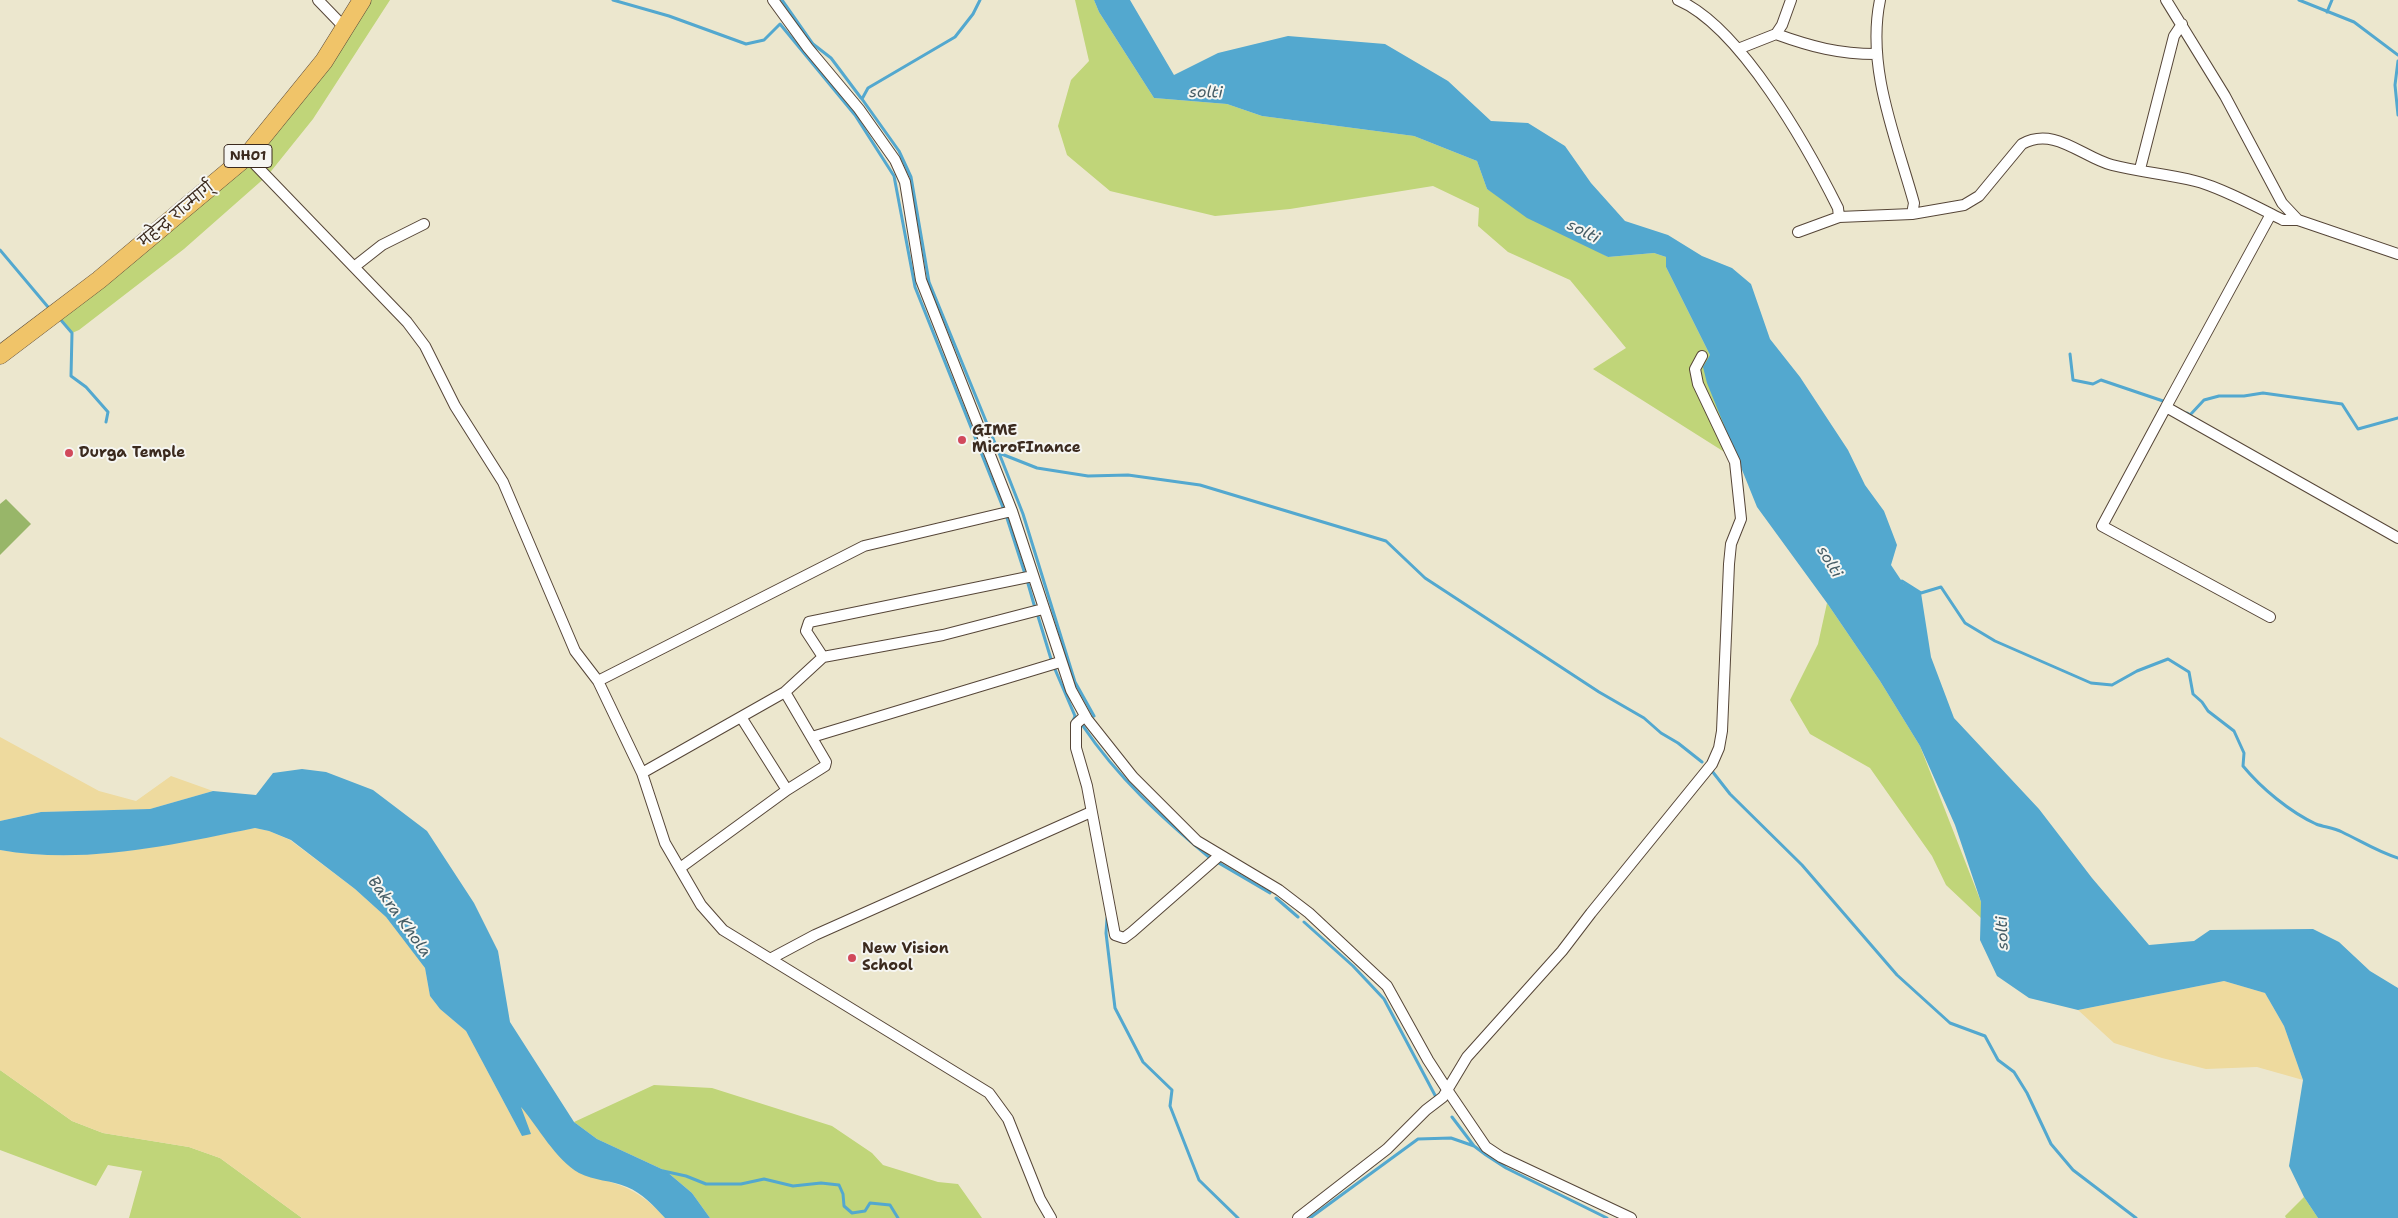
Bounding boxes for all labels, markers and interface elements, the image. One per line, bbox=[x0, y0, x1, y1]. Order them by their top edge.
water label: solti bbox=[1189, 83, 1223, 103]
road number: NH01 bbox=[224, 144, 272, 168]
street label: महेन्द्र राज्मार्ग् bbox=[136, 179, 218, 251]
water label: solti bbox=[1564, 216, 1602, 248]
place label: GIME MicroFInance bbox=[972, 422, 1081, 457]
marker: GIME MicroFInance bbox=[956, 434, 968, 446]
place label: Durga Temple bbox=[79, 444, 185, 462]
marker: Durga Temple bbox=[63, 447, 75, 459]
water label: solti bbox=[1812, 543, 1846, 581]
water label: Bakra Khola bbox=[363, 873, 435, 961]
water label: solti bbox=[1993, 916, 2013, 950]
place label: New Vision School bbox=[862, 940, 949, 975]
marker: New Vision School bbox=[846, 952, 858, 964]

